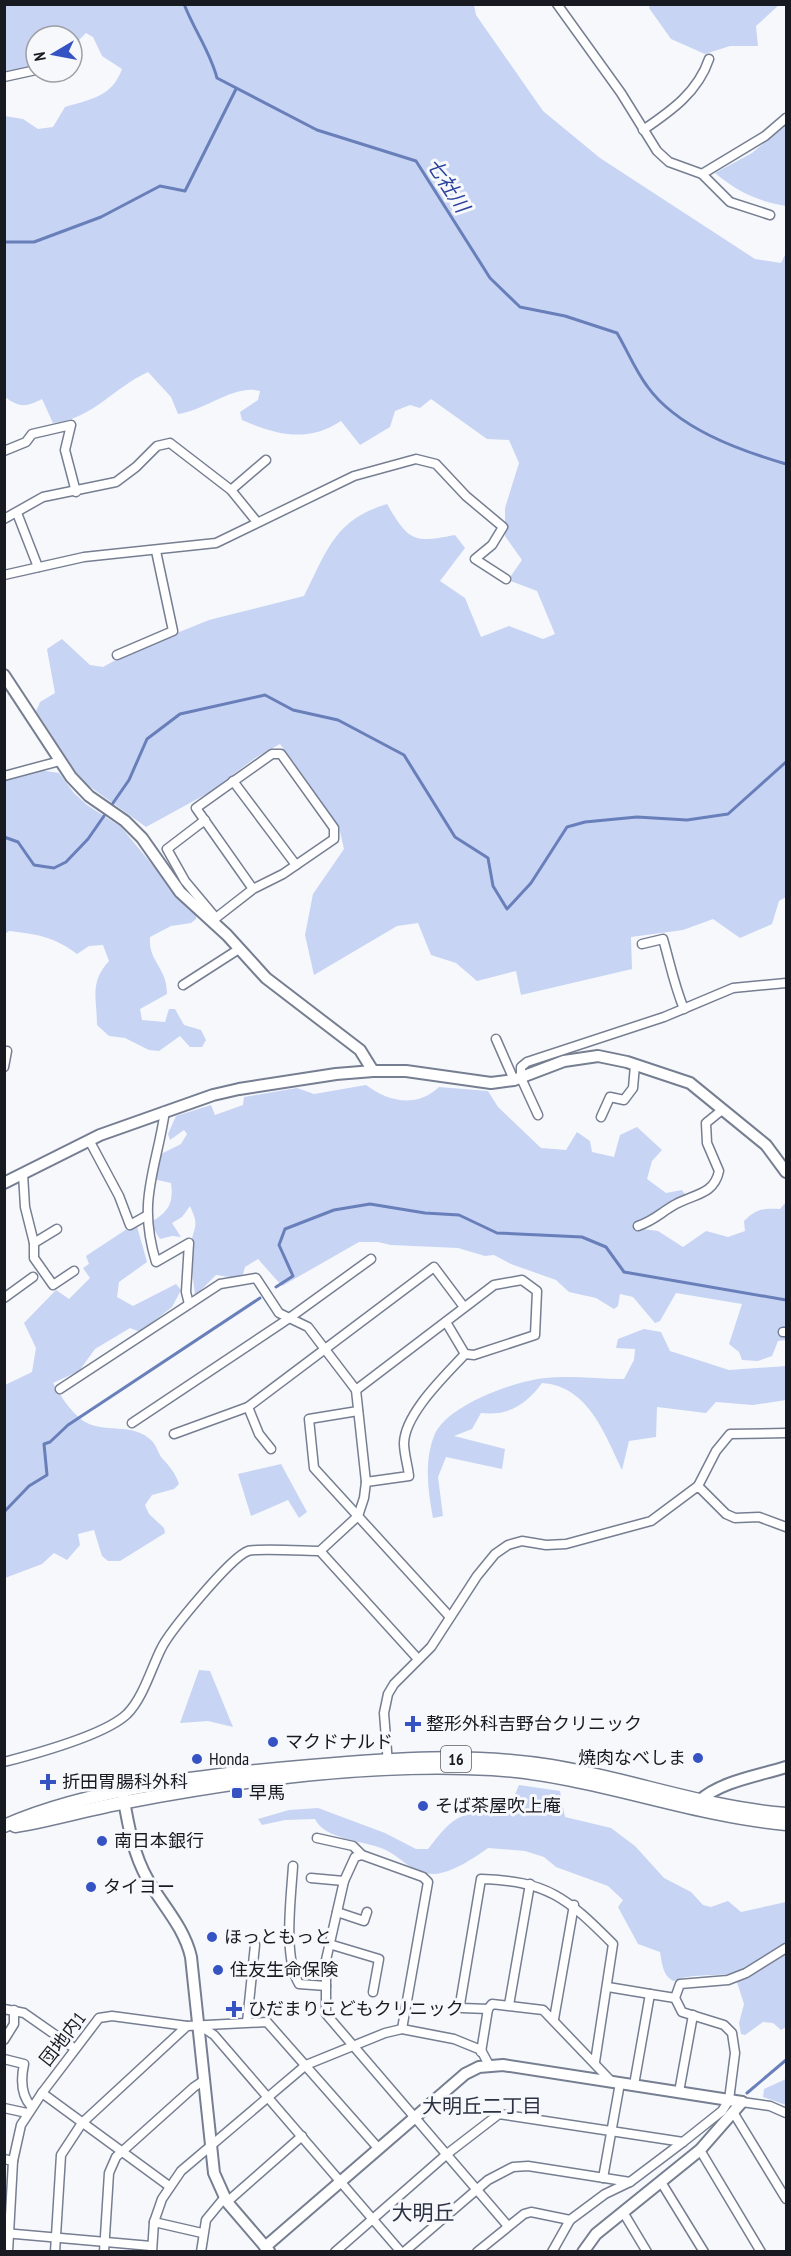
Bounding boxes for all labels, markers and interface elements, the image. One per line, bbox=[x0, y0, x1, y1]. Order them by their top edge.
north arrow bbox=[24, 24, 84, 84]
text: N bbox=[29, 51, 50, 63]
water label: 七社川 bbox=[421, 153, 476, 219]
place label: 整形外科吉野台クリニック bbox=[426, 1712, 642, 1735]
marker: 整形外科吉野台クリニック bbox=[404, 1715, 422, 1733]
place label: マクドナルド bbox=[285, 1730, 393, 1753]
marker: マクドナルド bbox=[266, 1735, 280, 1749]
road number: 16 bbox=[441, 1746, 471, 1772]
place label: 焼肉なべしま bbox=[578, 1746, 686, 1769]
place label: Honda bbox=[209, 1747, 249, 1770]
marker: 焼肉なべしま bbox=[691, 1751, 705, 1765]
marker: Honda bbox=[190, 1752, 204, 1766]
place label: 折田胃腸科外科 bbox=[62, 1770, 188, 1793]
marker: 折田胃腸科外科 bbox=[39, 1773, 57, 1791]
place label: 早馬 bbox=[249, 1781, 285, 1804]
marker: 早馬 bbox=[230, 1786, 244, 1800]
place label: そば茶屋吹上庵 bbox=[435, 1794, 561, 1817]
marker: そば茶屋吹上庵 bbox=[416, 1799, 430, 1813]
place label: 南日本銀行 bbox=[114, 1829, 204, 1852]
marker: 南日本銀行 bbox=[95, 1834, 109, 1848]
place label: タイヨー bbox=[103, 1875, 175, 1898]
marker: タイヨー bbox=[84, 1880, 98, 1894]
place label: ほっともっと bbox=[224, 1925, 332, 1948]
marker: ほっともっと bbox=[205, 1930, 219, 1944]
place label: 住友生命保険 bbox=[230, 1958, 339, 1981]
marker: 住友生命保険 bbox=[211, 1963, 225, 1977]
place label: ひだまりこどもクリニック bbox=[248, 1997, 464, 2020]
marker: ひだまりこどもクリニック bbox=[225, 2000, 243, 2018]
street label: 団地内1 bbox=[34, 2007, 91, 2070]
district label: 大明丘二丁目 bbox=[422, 2093, 542, 2119]
district label: 大明丘 bbox=[392, 2199, 455, 2226]

